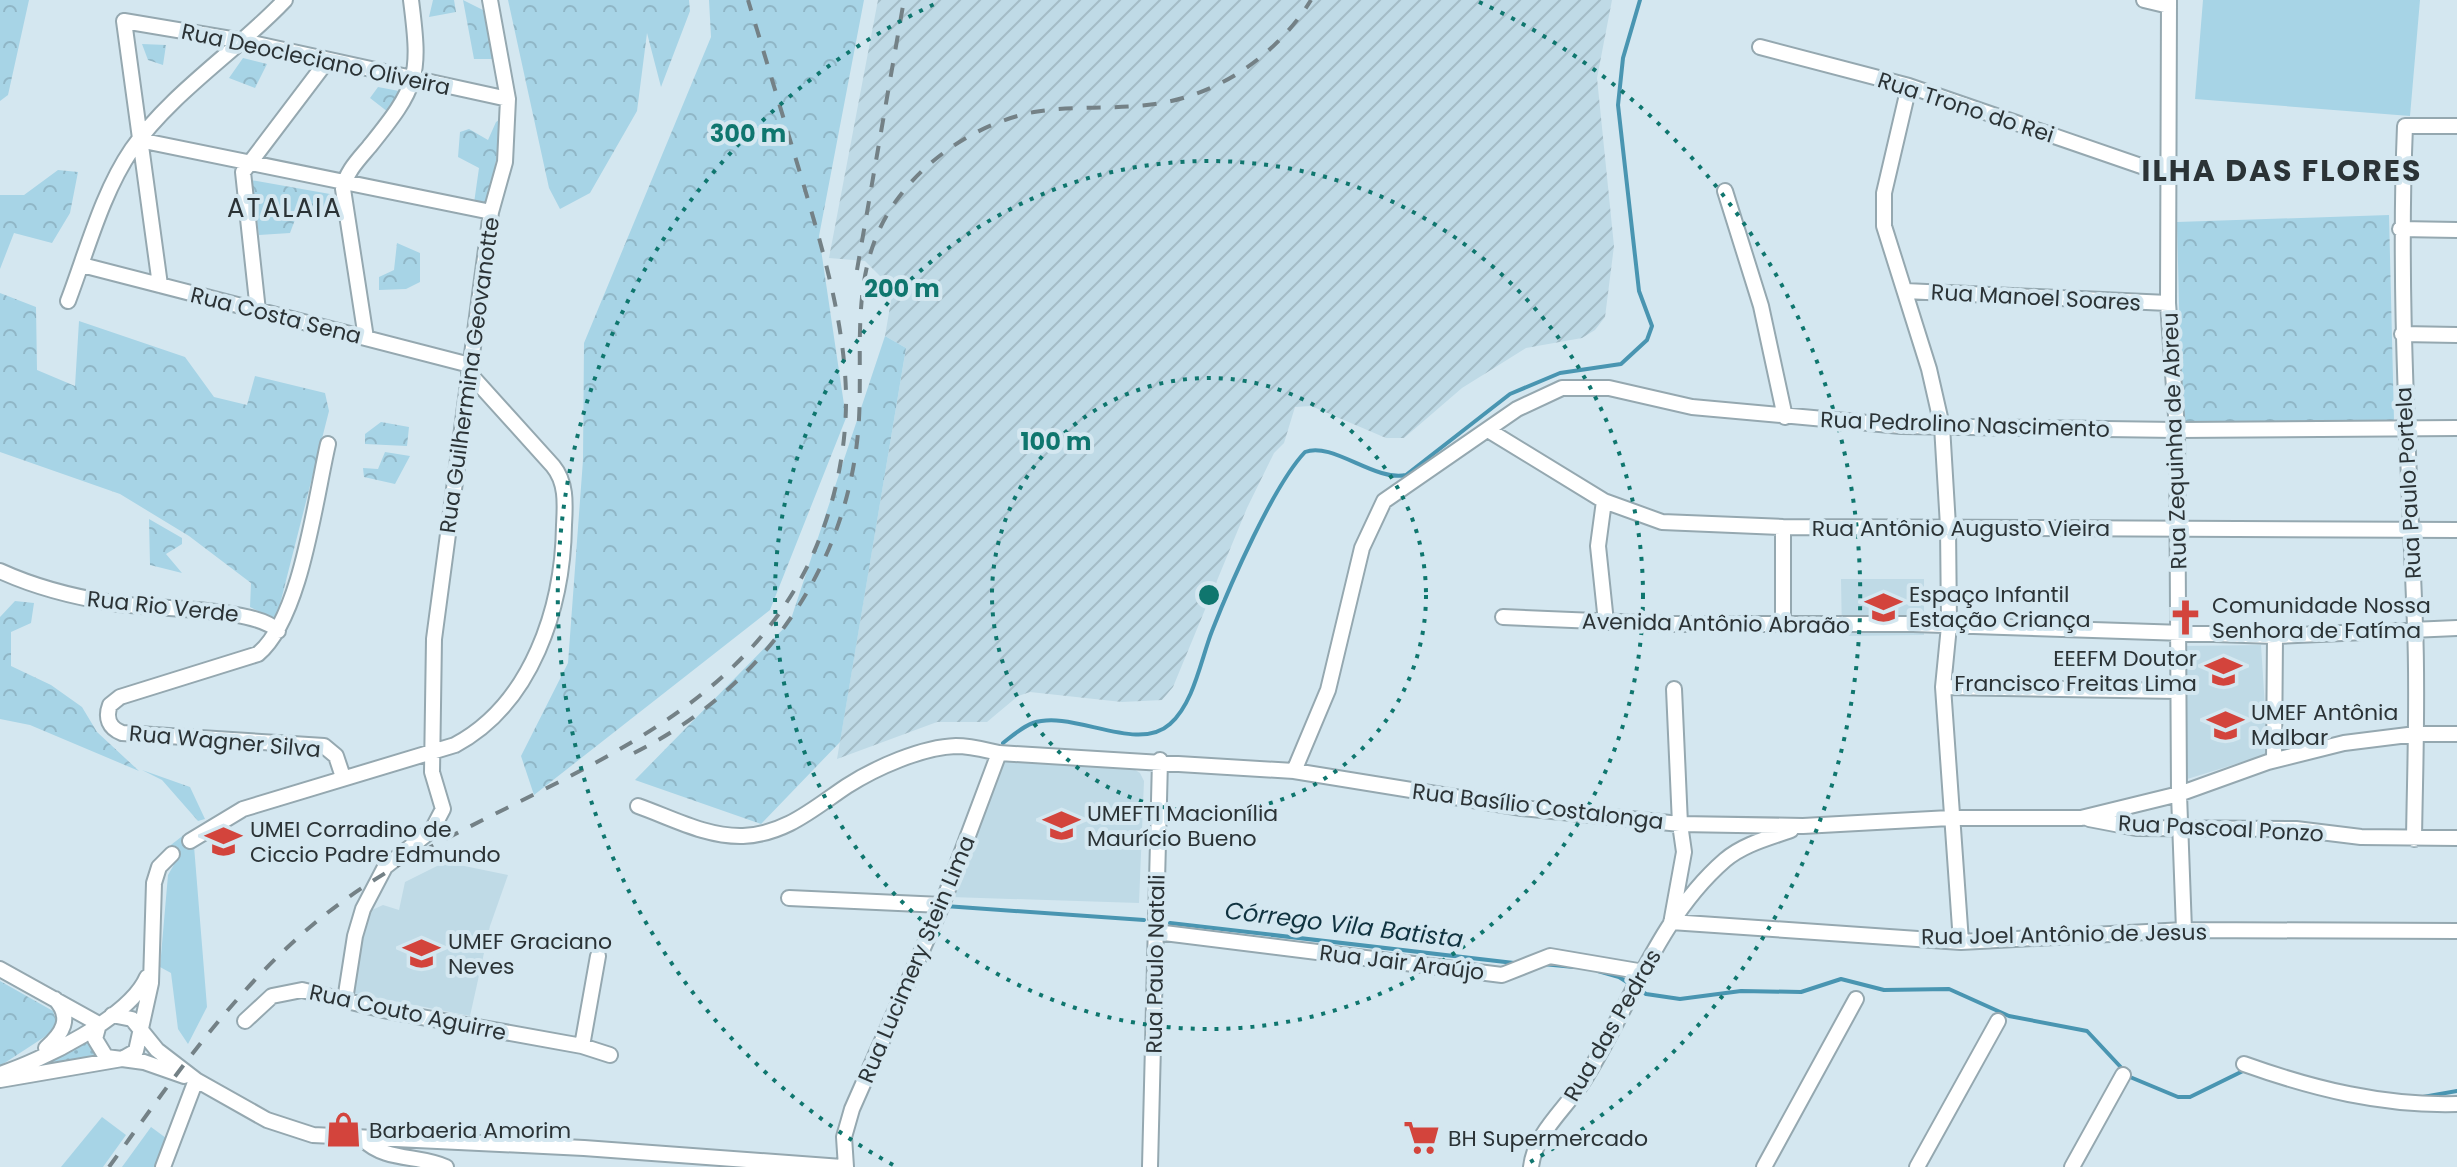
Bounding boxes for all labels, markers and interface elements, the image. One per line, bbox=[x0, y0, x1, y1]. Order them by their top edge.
street label: Rua Deocleciano Oliveira bbox=[179, 16, 453, 103]
street label: Rua Trono do Rei bbox=[1874, 64, 2058, 151]
text: 300 m bbox=[710, 117, 786, 150]
district label: ILHA DAS FLORES bbox=[2142, 149, 2422, 192]
district label: ATALAIA bbox=[227, 190, 343, 226]
street label: Rua Guilhermina Geovanotte bbox=[432, 215, 507, 535]
text: 200 m bbox=[864, 272, 940, 305]
street label: Rua Manoel Soares bbox=[1930, 277, 2142, 318]
street label: Rua Costa Sena bbox=[187, 279, 365, 352]
street label: Rua Zequinha de Abreu bbox=[2155, 312, 2194, 570]
street label: Rua Paulo Portela bbox=[2388, 386, 2429, 580]
street label: Rua Pedrolino Nascimento bbox=[1820, 404, 2110, 445]
text: 100 m bbox=[1021, 425, 1091, 458]
street label: Rua Antônio Augusto Vieira bbox=[1812, 513, 2110, 544]
place label: Espaço Infantil Estação Criança bbox=[1909, 579, 2091, 635]
centre of rings bbox=[1195, 581, 1223, 609]
street label: Rua Rio Verde bbox=[86, 583, 240, 630]
school or university icon: Espaço Infantil Estação Criança bbox=[1864, 588, 1902, 626]
place label: Comunidade Nossa Senhora de Fatíma bbox=[2212, 590, 2431, 646]
church icon: Comunidade Nossa Senhora de Fatíma bbox=[2167, 599, 2205, 637]
street label: Avenida Antônio Abraão bbox=[1582, 606, 1850, 641]
place label: EEEFM Doutor Francisco Freitas Lima bbox=[1954, 643, 2197, 699]
school or university icon: EEEFM Doutor Francisco Freitas Lima bbox=[2204, 652, 2242, 690]
place label: UMEF Antônia Malbar bbox=[2251, 697, 2398, 753]
school or university icon: UMEF Antônia Malbar bbox=[2206, 706, 2244, 744]
street label: Rua Wagner Silva bbox=[128, 718, 322, 765]
street label: Rua Basílio Costalonga bbox=[1411, 776, 1665, 837]
place label: UMEFTI Macionília Maurício Bueno bbox=[1087, 798, 1278, 854]
school or university icon: UMEFTI Macionília Maurício Bueno bbox=[1042, 807, 1080, 845]
street label: Rua Pascoal Ponzo bbox=[2117, 808, 2325, 849]
place label: UMEI Corradino de Ciccio Padre Edmundo bbox=[250, 814, 501, 870]
school or university icon: UMEI Corradino de Ciccio Padre Edmundo bbox=[205, 823, 243, 861]
street label: Rua Lucimery Stein Lima bbox=[850, 831, 983, 1088]
street label: Rua Paulo Natali bbox=[1138, 874, 1173, 1054]
water label: Córrego Vila Batista bbox=[1223, 894, 1465, 955]
street label: Rua Joel Antônio de Jesus bbox=[1921, 917, 2207, 952]
place label: UMEF Graciano Neves bbox=[448, 926, 612, 982]
school or university icon: UMEF Graciano Neves bbox=[403, 935, 441, 973]
street label: Rua Jair Araújo bbox=[1318, 937, 1486, 988]
street label: Rua das Pedras bbox=[1556, 943, 1669, 1107]
street label: Rua Couto Aguirre bbox=[307, 976, 509, 1049]
shop icon: Barbaeria Amorim bbox=[324, 1111, 362, 1149]
place label: Barbaeria Amorim bbox=[369, 1115, 571, 1146]
supermarket icon: BH Supermercado bbox=[1403, 1119, 1441, 1157]
place label: BH Supermercado bbox=[1448, 1123, 1648, 1154]

